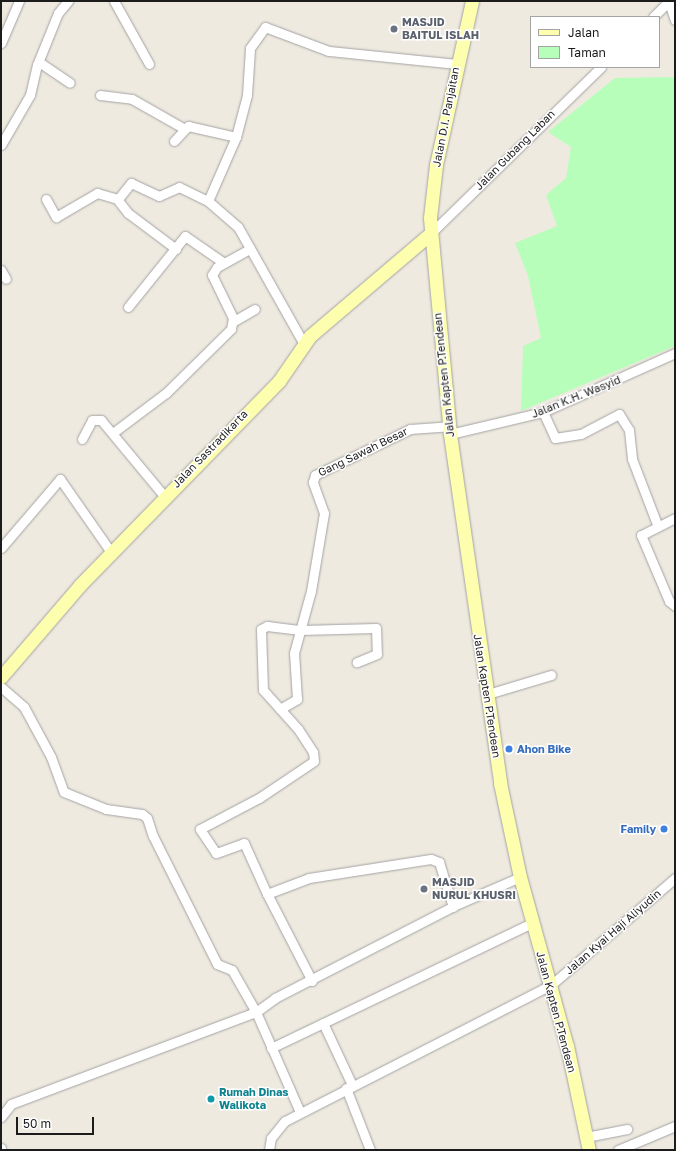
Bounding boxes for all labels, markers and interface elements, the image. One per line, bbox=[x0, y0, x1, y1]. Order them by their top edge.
place label: MASJID BAITUL ISLAH bbox=[402, 16, 479, 42]
legend bbox=[530, 16, 660, 68]
marker: MASJID BAITUL ISLAH bbox=[389, 24, 399, 34]
text: Jalan bbox=[568, 25, 599, 40]
text: Taman bbox=[568, 45, 606, 60]
street label: Jalan D.I. Panjaitan bbox=[430, 66, 462, 168]
street label: Jalan Gubang Laban bbox=[472, 107, 558, 193]
street label: Jalan Kapten P.Tendean bbox=[431, 312, 457, 438]
street label: Jalan K.H. Wasyid bbox=[530, 373, 622, 421]
street label: Jalan Sastradikarta bbox=[170, 408, 250, 490]
street label: Gang Sawah Besar bbox=[316, 425, 410, 479]
street label: Jalan Kapten P.Tendean bbox=[471, 633, 503, 759]
place label: Ahon Bike bbox=[517, 742, 571, 756]
marker: Ahon Bike bbox=[504, 744, 514, 754]
place label: Family bbox=[621, 822, 656, 836]
marker: Family bbox=[659, 824, 669, 834]
place label: MASJID NURUL KHUSRI bbox=[432, 876, 516, 902]
marker: MASJID NURUL KHUSRI bbox=[419, 884, 429, 894]
street label: Jalan Kyai Haji Aliyudin bbox=[562, 887, 664, 977]
street label: Jalan Kapten P.Tendean bbox=[533, 950, 579, 1074]
place label: Rumah Dinas Walikota bbox=[219, 1086, 289, 1112]
marker: Rumah Dinas Walikota bbox=[206, 1094, 216, 1104]
scale bar bbox=[18, 1109, 96, 1135]
text: 50 m bbox=[23, 1116, 51, 1131]

